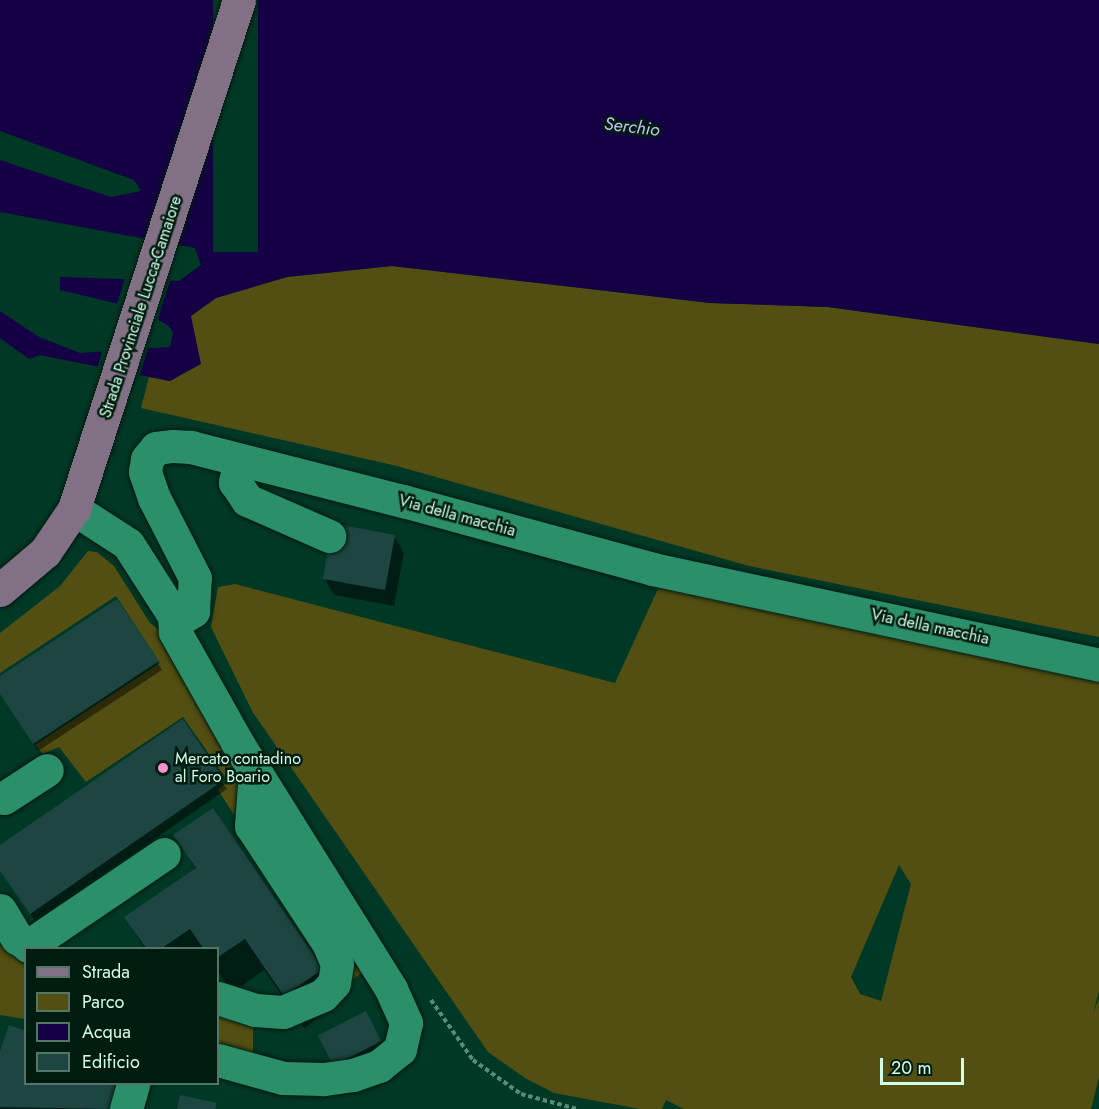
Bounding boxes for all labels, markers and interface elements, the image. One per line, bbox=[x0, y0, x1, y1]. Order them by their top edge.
water label: Serchio bbox=[603, 113, 661, 141]
street label: Strada Provinciale Lucca-Camaiore bbox=[96, 194, 186, 420]
street label: Via della macchia bbox=[396, 491, 518, 541]
street label: Via della macchia bbox=[869, 605, 991, 649]
place label: Mercato contadino al Foro Boario bbox=[175, 749, 301, 787]
marker: Mercato contadino al Foro Boario bbox=[156, 761, 170, 775]
legend bbox=[24, 947, 219, 1085]
text: Strada bbox=[82, 959, 130, 985]
text: Parco bbox=[82, 989, 124, 1015]
text: Acqua bbox=[82, 1019, 131, 1045]
scale bar bbox=[883, 1046, 967, 1084]
text: Edificio bbox=[82, 1049, 140, 1075]
text: 20 m bbox=[891, 1055, 931, 1081]

